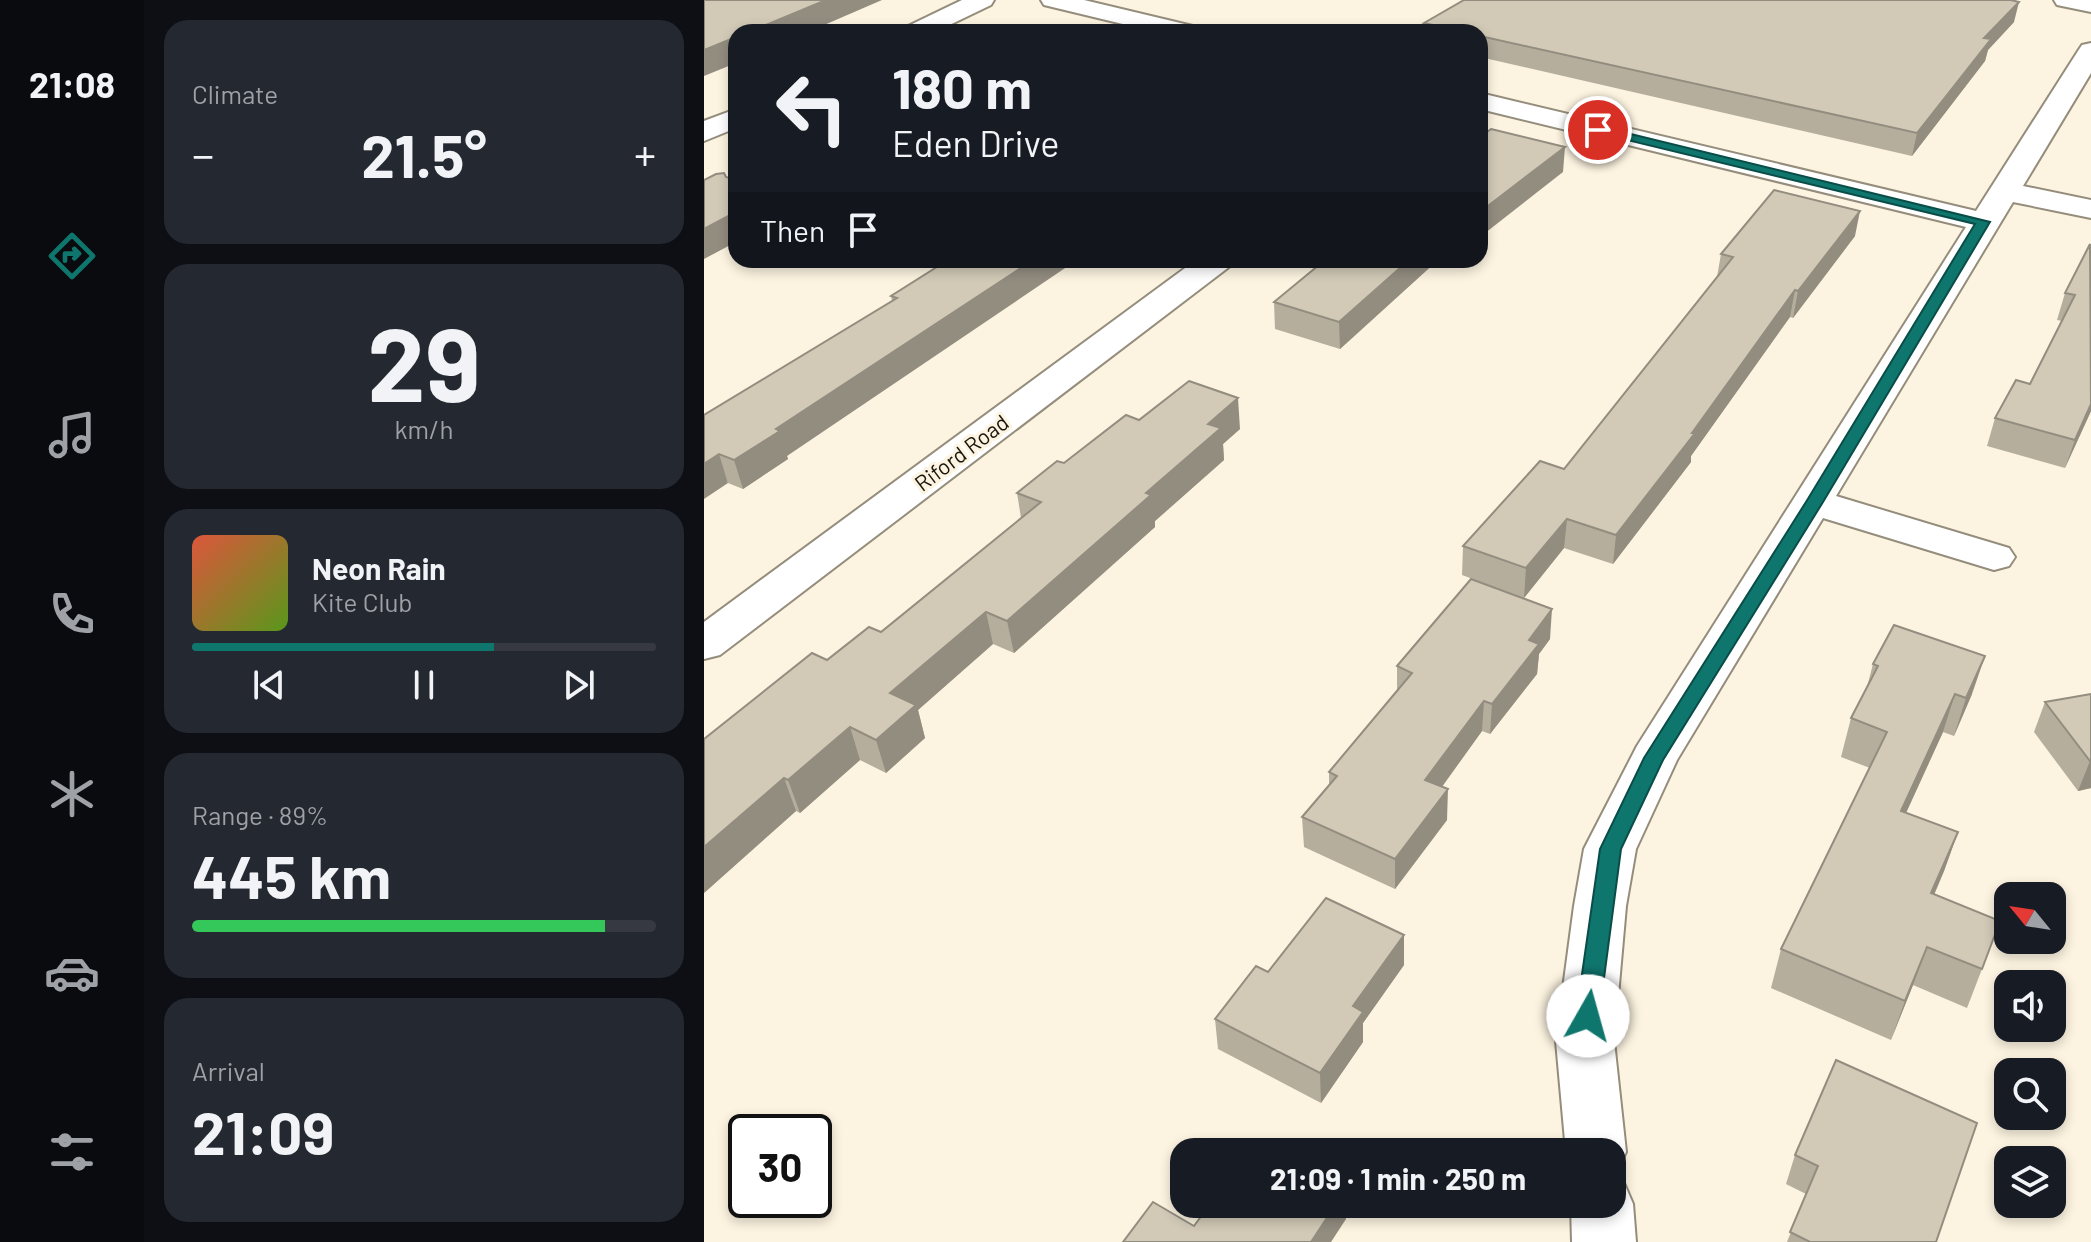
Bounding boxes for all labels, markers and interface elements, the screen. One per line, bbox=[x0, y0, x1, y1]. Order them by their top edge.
text: 180 m bbox=[892, 53, 1032, 120]
icon: left bbox=[760, 56, 864, 160]
text: 21:08 bbox=[29, 62, 115, 105]
text: Climate bbox=[192, 78, 278, 109]
pin bbox=[1564, 96, 1632, 164]
icon: arrive bbox=[1576, 108, 1620, 152]
text: 21.5° bbox=[361, 118, 487, 190]
text: Eden Drive bbox=[892, 121, 1059, 164]
text: − bbox=[192, 127, 214, 180]
text: + bbox=[634, 127, 656, 180]
icon: arrive bbox=[841, 208, 885, 252]
text: Then bbox=[760, 212, 825, 248]
icon: directions bbox=[44, 228, 100, 284]
text: 29 bbox=[367, 298, 481, 423]
icon: music bbox=[44, 407, 100, 463]
street label: Riford Road bbox=[909, 408, 1013, 496]
text: km/h bbox=[395, 413, 453, 444]
text: Neon Rain bbox=[312, 550, 446, 586]
icon: phone bbox=[44, 586, 100, 642]
text: Kite Club bbox=[312, 586, 413, 617]
icon: previous bbox=[247, 663, 291, 707]
icon: pause bbox=[402, 663, 446, 707]
icon: next bbox=[557, 663, 601, 707]
icon: climate bbox=[44, 766, 100, 822]
text: Range · 89% bbox=[192, 799, 328, 830]
text: 445 km bbox=[192, 839, 391, 911]
north arrow bbox=[1994, 882, 2066, 954]
map controls bbox=[1994, 882, 2066, 1218]
icon: car bbox=[44, 945, 100, 1001]
button: sound bbox=[1994, 970, 2066, 1042]
position arrow bbox=[1546, 974, 1630, 1058]
text: Arrival bbox=[192, 1055, 265, 1086]
button: search bbox=[1994, 1058, 2066, 1130]
text: 21:09 bbox=[192, 1095, 334, 1167]
speed limit sign: 30 bbox=[728, 1114, 832, 1218]
icon: filters bbox=[44, 1124, 100, 1180]
button: layers bbox=[1994, 1146, 2066, 1218]
text: 21:09 · 1 min · 250 m bbox=[1270, 1160, 1526, 1196]

